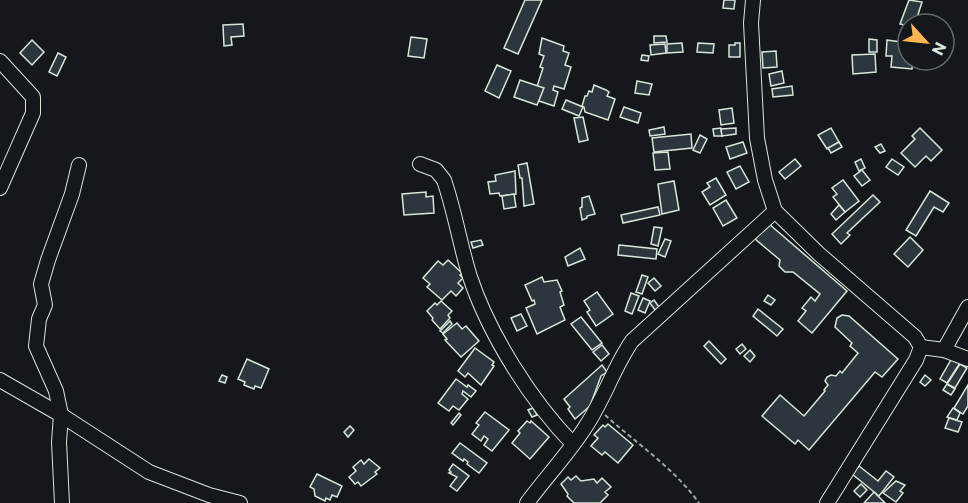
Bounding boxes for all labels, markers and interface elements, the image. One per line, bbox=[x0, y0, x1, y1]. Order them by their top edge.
north arrow bbox=[896, 12, 956, 72]
text: N bbox=[929, 39, 951, 59]

